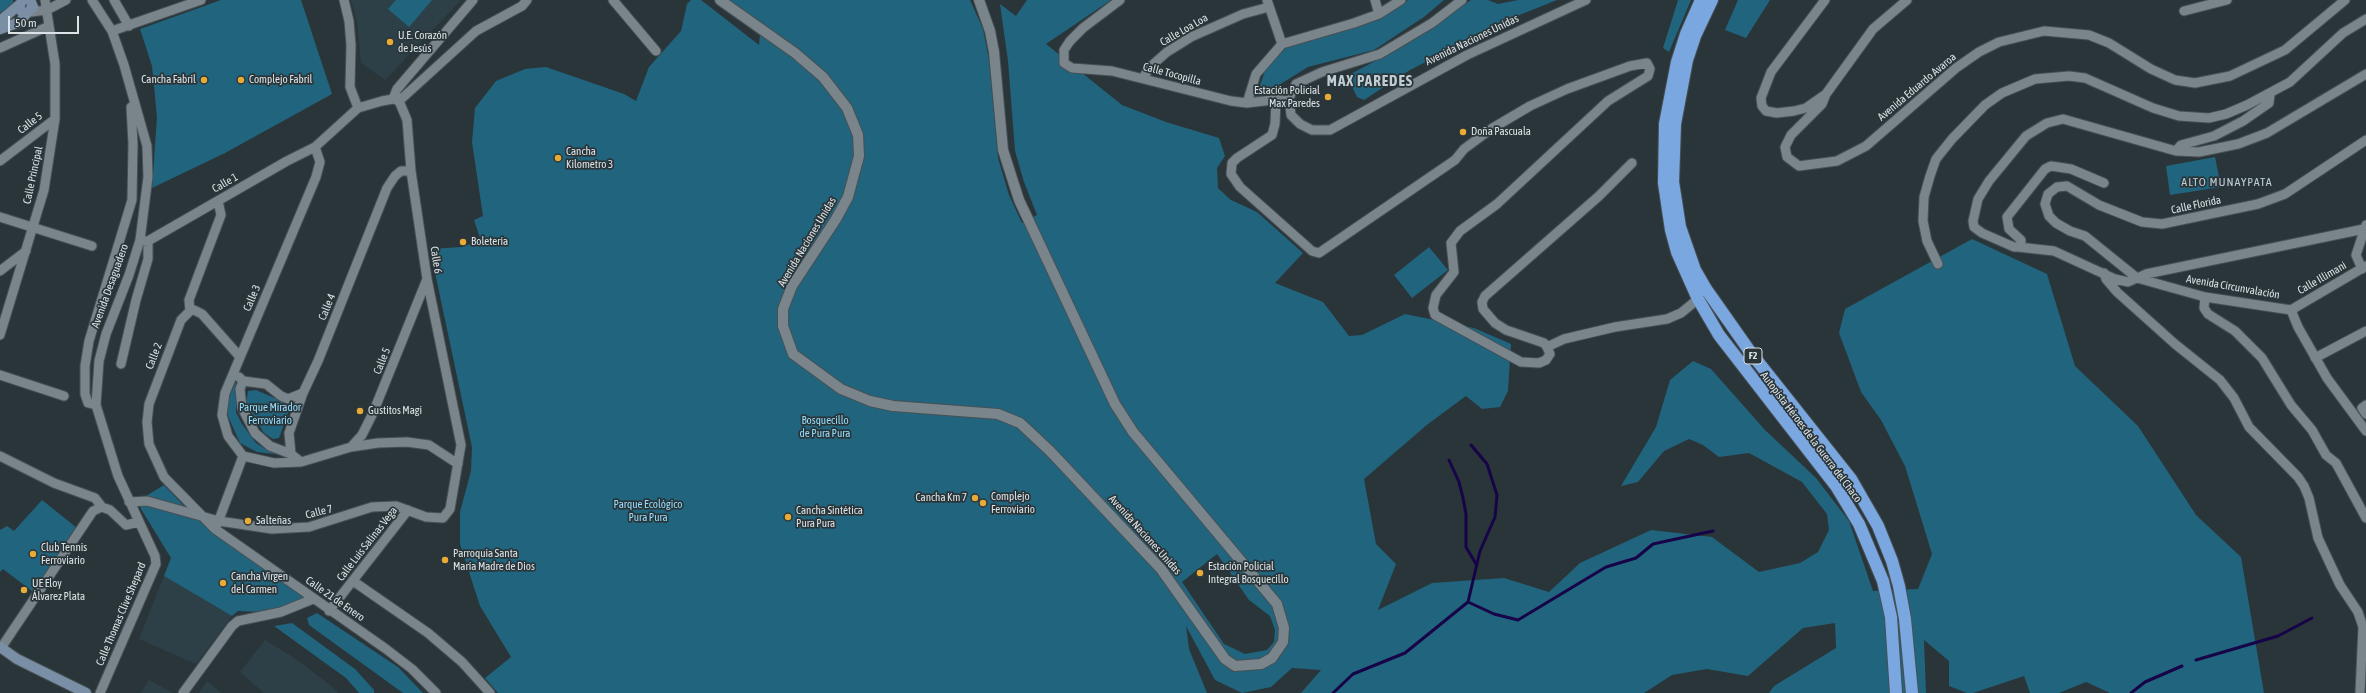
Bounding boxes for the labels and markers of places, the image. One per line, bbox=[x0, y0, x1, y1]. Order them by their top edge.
place label: U.E. Corazón de Jesús bbox=[398, 29, 447, 55]
marker: U.E. Corazón de Jesús bbox=[385, 37, 395, 47]
place label: Cancha Fabril bbox=[141, 73, 196, 87]
place label: Complejo Fabril bbox=[249, 73, 312, 87]
marker: Cancha Fabril bbox=[199, 75, 209, 85]
marker: Complejo Fabril bbox=[236, 75, 246, 85]
place label: Estación Policial Max Paredes bbox=[1254, 84, 1320, 110]
marker: Estación Policial Max Paredes bbox=[1323, 92, 1333, 102]
place label: Doña Pascuala bbox=[1471, 125, 1531, 139]
marker: Doña Pascuala bbox=[1458, 127, 1468, 137]
place label: Cancha Kilometro 3 bbox=[566, 145, 613, 171]
marker: Cancha Kilometro 3 bbox=[553, 153, 563, 163]
place label: Boletería bbox=[471, 235, 508, 249]
marker: Boletería bbox=[458, 237, 468, 247]
place label: Gustitos Magi bbox=[368, 404, 422, 418]
marker: Gustitos Magi bbox=[355, 406, 365, 416]
place label: Complejo Ferroviario bbox=[991, 490, 1035, 516]
place label: Cancha Km 7 bbox=[916, 491, 967, 505]
marker: Cancha Km 7 bbox=[970, 493, 980, 503]
marker: Complejo Ferroviario bbox=[978, 498, 988, 508]
place label: Cancha Sintética Pura Pura bbox=[796, 504, 863, 530]
marker: Cancha Sintética Pura Pura bbox=[783, 512, 793, 522]
place label: Salteñas bbox=[256, 514, 291, 528]
marker: Salteñas bbox=[243, 516, 253, 526]
place label: Club Tennis Ferroviario bbox=[41, 541, 87, 567]
place label: Parroquia Santa María Madre de Dios bbox=[453, 547, 535, 573]
marker: Club Tennis Ferroviario bbox=[28, 549, 38, 559]
marker: Parroquia Santa María Madre de Dios bbox=[440, 555, 450, 565]
place label: Estación Policial Integral Bosquecillo bbox=[1208, 560, 1289, 586]
marker: Estación Policial Integral Bosquecillo bbox=[1195, 568, 1205, 578]
place label: Cancha Virgen del Carmen bbox=[231, 570, 288, 596]
place label: UE Eloy Álvarez Plata bbox=[32, 577, 85, 603]
marker: Cancha Virgen del Carmen bbox=[218, 578, 228, 588]
marker: UE Eloy Álvarez Plata bbox=[19, 585, 29, 595]

